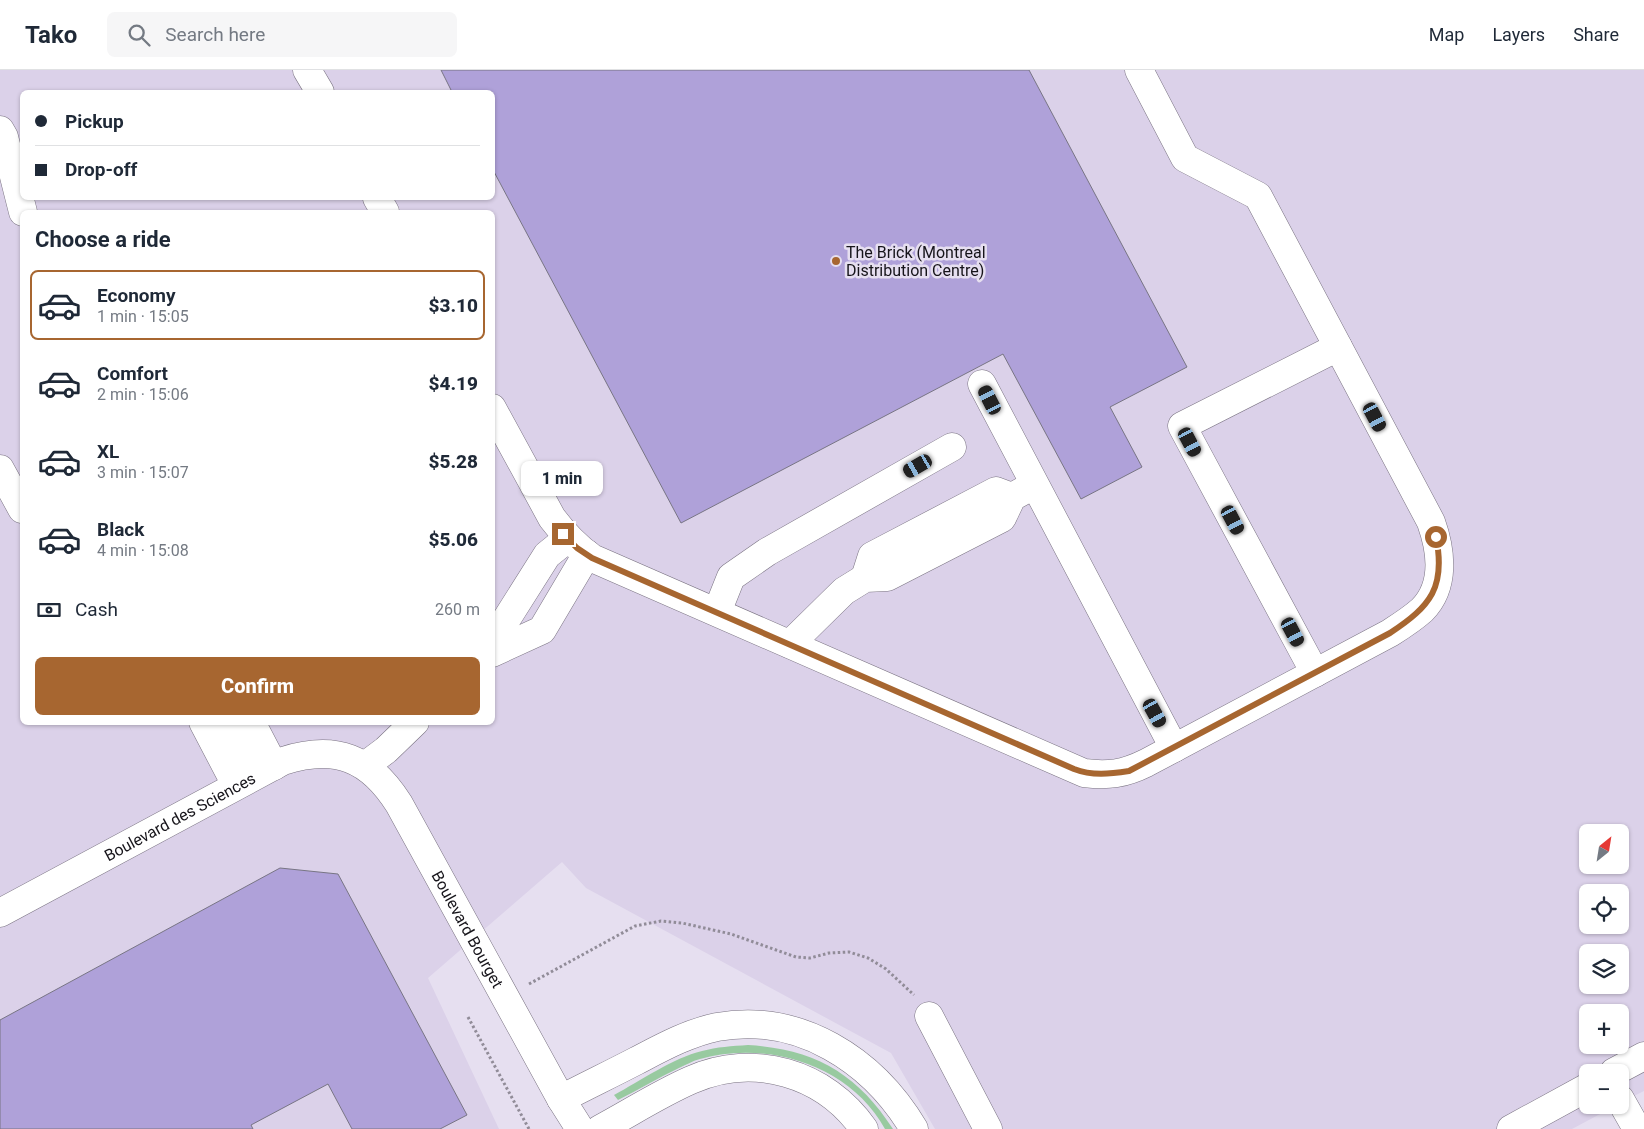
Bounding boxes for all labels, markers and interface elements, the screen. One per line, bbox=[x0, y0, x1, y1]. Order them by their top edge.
search box bbox=[107, 12, 457, 57]
text: Tako bbox=[25, 21, 77, 49]
icon: search bbox=[125, 21, 153, 49]
text: Search here bbox=[165, 23, 265, 46]
text: Map bbox=[1429, 24, 1464, 45]
text: Layers bbox=[1492, 24, 1545, 45]
text: Share bbox=[1573, 24, 1619, 45]
text: Pickup bbox=[65, 110, 124, 133]
text: Drop-off bbox=[65, 158, 137, 181]
text: Choose a ride bbox=[35, 227, 171, 252]
place label: The Brick (Montreal Distribution Centre) bbox=[846, 243, 986, 280]
marker: The Brick (Montreal Distribution Centre) bbox=[830, 255, 842, 267]
icon: car bbox=[37, 283, 82, 328]
text: Economy bbox=[97, 284, 176, 307]
text: $3.10 bbox=[429, 294, 478, 317]
text: 1 min · 15:05 bbox=[97, 307, 189, 326]
icon: car bbox=[37, 361, 82, 406]
text: Comfort bbox=[97, 362, 168, 385]
text: $4.19 bbox=[429, 372, 478, 395]
car bbox=[976, 383, 1003, 417]
text: 2 min · 15:06 bbox=[97, 385, 189, 404]
car bbox=[1361, 400, 1388, 434]
car bbox=[1176, 425, 1203, 459]
icon: car bbox=[37, 439, 82, 484]
text: XL bbox=[97, 440, 119, 463]
text: $5.28 bbox=[429, 450, 478, 473]
car bbox=[901, 452, 934, 480]
callout: 1 min bbox=[522, 462, 604, 496]
text: 3 min · 15:07 bbox=[97, 463, 189, 482]
text: 1 min bbox=[542, 469, 582, 488]
car bbox=[1219, 503, 1246, 537]
icon: car bbox=[37, 517, 82, 562]
text: Black bbox=[97, 518, 144, 541]
route end bbox=[552, 523, 574, 545]
route start bbox=[1425, 526, 1447, 548]
text: $5.06 bbox=[429, 528, 478, 551]
text: 4 min · 15:08 bbox=[97, 541, 189, 560]
icon: cash bbox=[35, 596, 63, 624]
text: Cash bbox=[75, 598, 118, 621]
text: 260 m bbox=[435, 600, 480, 619]
car bbox=[1279, 615, 1306, 649]
button: Confirm bbox=[35, 657, 480, 715]
car bbox=[1141, 696, 1168, 730]
street label: Boulevard des Sciences bbox=[101, 769, 259, 865]
north arrow bbox=[1579, 824, 1629, 874]
map controls bbox=[1579, 824, 1629, 1114]
street label: Boulevard Bourget bbox=[427, 868, 507, 991]
button: locate bbox=[1579, 884, 1629, 934]
button: layers bbox=[1579, 944, 1629, 994]
button: + bbox=[1579, 1004, 1629, 1054]
button: − bbox=[1579, 1064, 1629, 1114]

